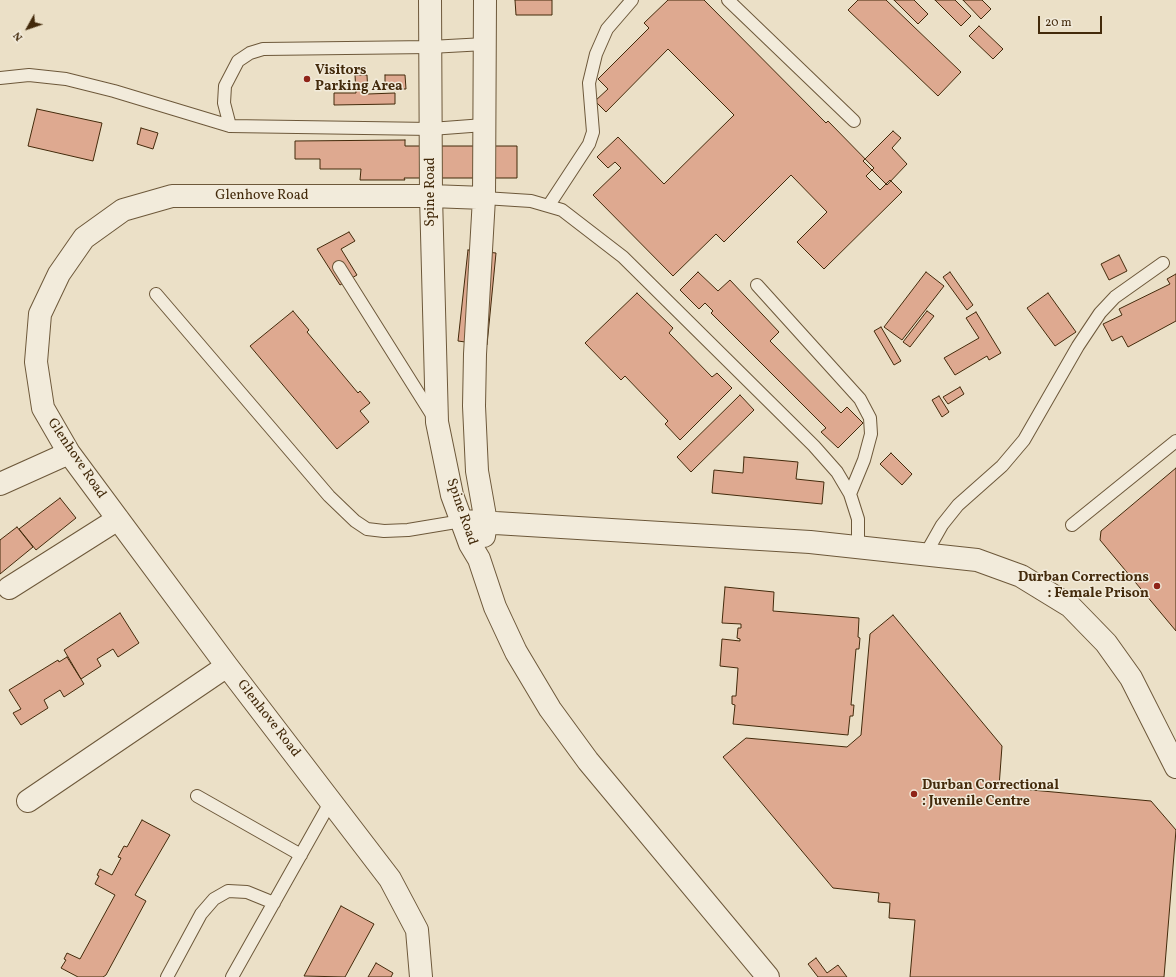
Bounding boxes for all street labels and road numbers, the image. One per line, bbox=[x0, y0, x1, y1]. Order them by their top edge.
street label: Spine Road bbox=[423, 157, 439, 227]
street label: Glenhove Road bbox=[215, 188, 309, 204]
street label: Glenhove Road bbox=[43, 416, 109, 502]
street label: Spine Road bbox=[442, 476, 480, 548]
street label: Glenhove Road bbox=[233, 677, 303, 761]

